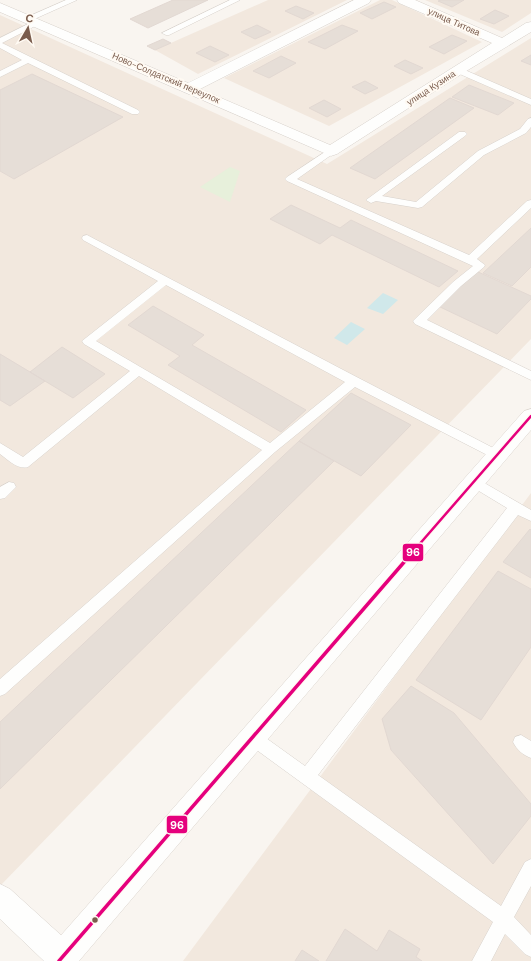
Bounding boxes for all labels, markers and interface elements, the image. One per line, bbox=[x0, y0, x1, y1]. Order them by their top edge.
street label: улица Титова bbox=[426, 5, 482, 39]
north arrow bbox=[8, 8, 48, 48]
text: С bbox=[25, 11, 35, 26]
street label: Ново-Солдатский переулок bbox=[110, 50, 222, 106]
street label: улица Кузина bbox=[404, 68, 458, 108]
line badge: 96 bbox=[402, 543, 424, 562]
text: 96 bbox=[406, 545, 420, 559]
line badge: 96 bbox=[166, 815, 188, 834]
text: 96 bbox=[170, 818, 184, 832]
unlabelled marker bbox=[90, 915, 100, 925]

